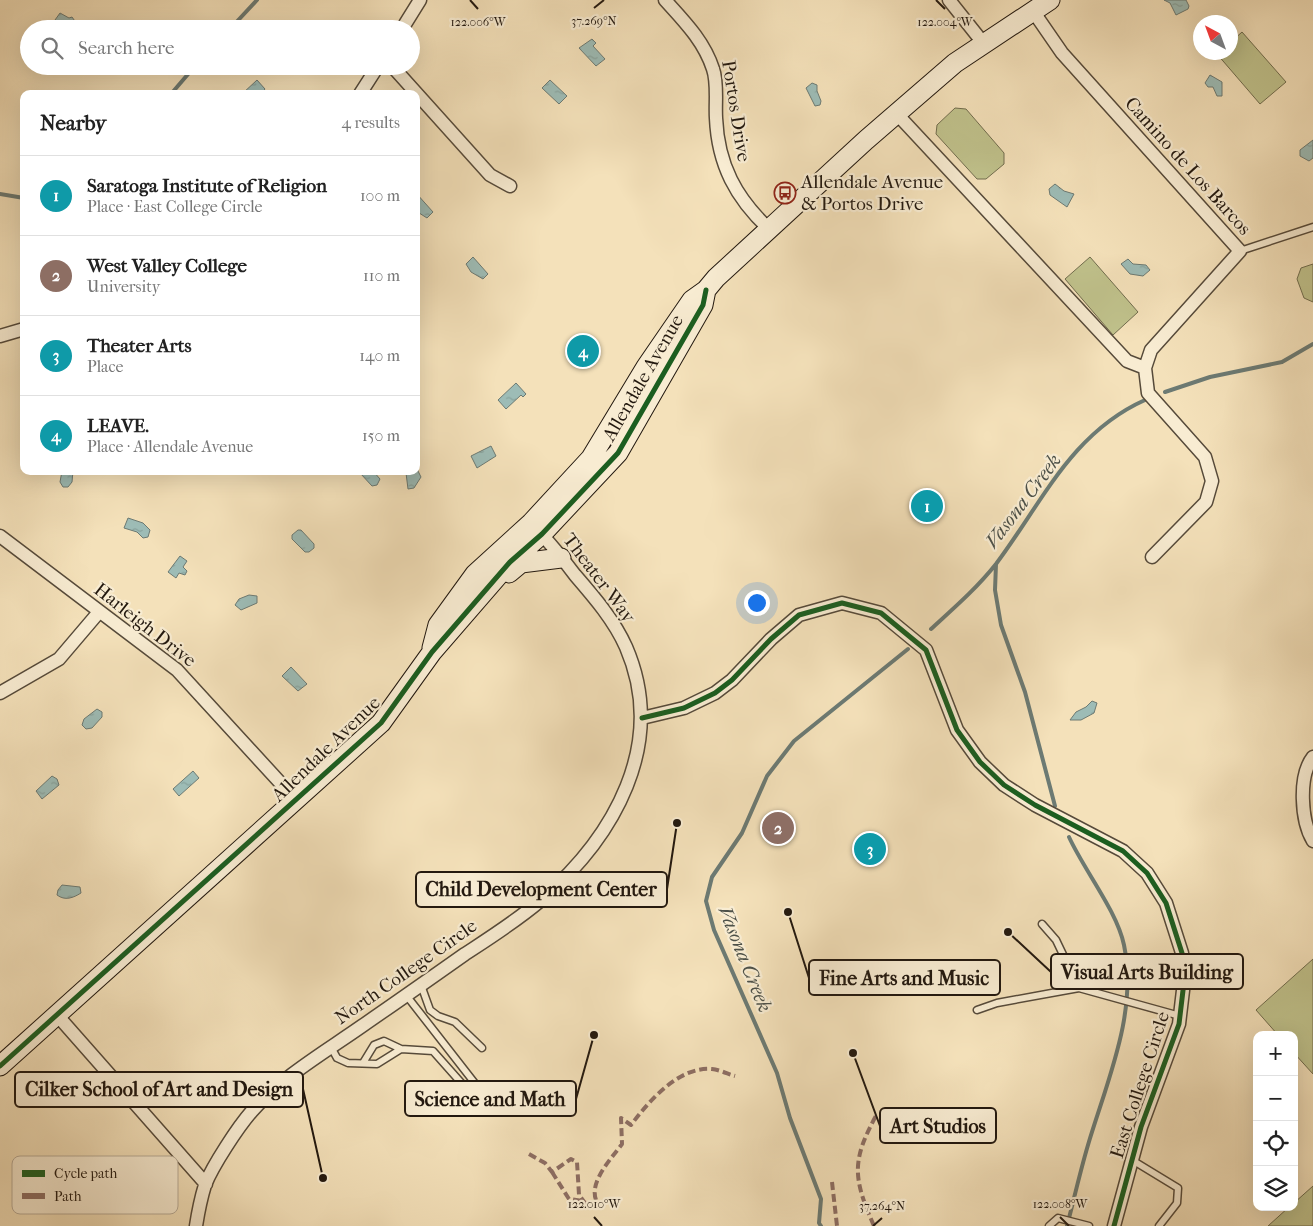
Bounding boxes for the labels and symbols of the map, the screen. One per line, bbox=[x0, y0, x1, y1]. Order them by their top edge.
text: 37.269°N bbox=[571, 14, 617, 28]
text: 122.006°W bbox=[451, 15, 507, 29]
text: 122.004°W bbox=[917, 15, 974, 29]
north arrow bbox=[1193, 15, 1238, 60]
street label: Portos Drive bbox=[717, 59, 755, 163]
street label: Camino de Los Barcos bbox=[1120, 93, 1256, 239]
place label: Allendale Avenue & Portos Drive bbox=[800, 171, 943, 215]
bus stop icon: Allendale Avenue & Portos Drive bbox=[773, 181, 797, 205]
street label: Allendale Avenue bbox=[597, 311, 688, 446]
pin: 4 bbox=[567, 332, 599, 370]
water label: Vasona Creek bbox=[980, 449, 1066, 553]
pin: 1 bbox=[911, 487, 943, 525]
street label: Theater Way bbox=[558, 529, 640, 628]
street label: Harleigh Drive bbox=[90, 578, 200, 672]
your location bbox=[744, 590, 770, 616]
street label: Allendale Avenue bbox=[267, 692, 385, 807]
pin: 2 bbox=[762, 809, 794, 847]
pin: 3 bbox=[854, 830, 886, 868]
callout: Child Development Center bbox=[416, 872, 667, 907]
text: Child Development Center bbox=[425, 878, 657, 901]
water label: Vasona Creek bbox=[713, 903, 777, 1015]
street label: North College Circle bbox=[331, 915, 481, 1029]
callout: Visual Arts Building bbox=[1051, 954, 1243, 989]
callout: Fine Arts and Music bbox=[809, 960, 1000, 995]
text: Visual Arts Building bbox=[1060, 961, 1234, 984]
text: Fine Arts and Music bbox=[818, 967, 989, 990]
street label: East College Circle bbox=[1106, 1009, 1174, 1161]
callout: Cilker School of Art and Design bbox=[15, 1072, 303, 1107]
text: Cilker School of Art and Design bbox=[25, 1078, 293, 1101]
callout: Science and Math bbox=[405, 1081, 576, 1116]
text: Science and Math bbox=[414, 1088, 566, 1111]
callout: Art Studios bbox=[880, 1108, 996, 1143]
text: Art Studios bbox=[888, 1115, 987, 1138]
legend bbox=[12, 1156, 178, 1214]
text: Cycle path bbox=[54, 1165, 118, 1182]
text: Path bbox=[54, 1188, 82, 1205]
text: 122.010°W bbox=[568, 1197, 621, 1211]
text: 122.008°W bbox=[1033, 1197, 1088, 1211]
text: 37.264°N bbox=[859, 1199, 905, 1213]

